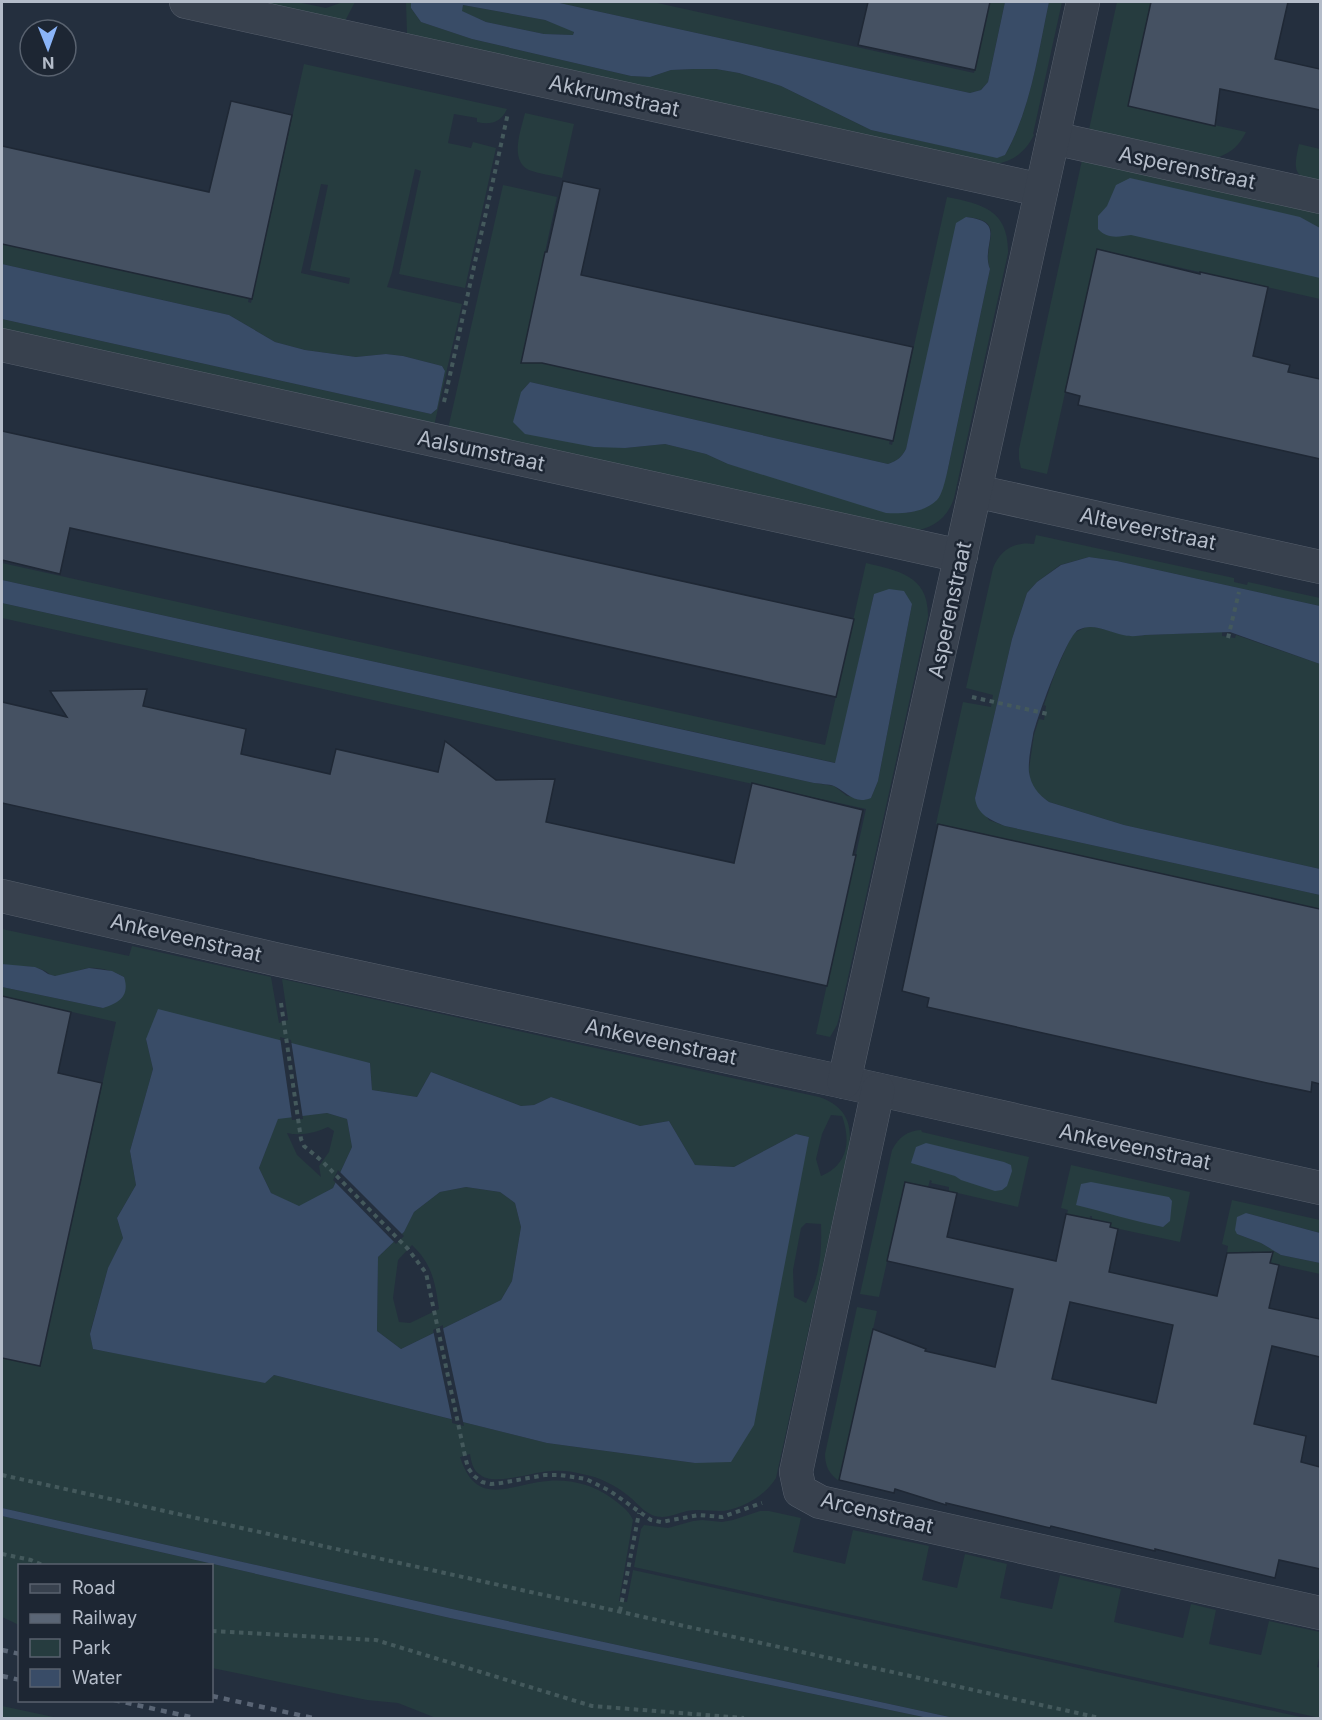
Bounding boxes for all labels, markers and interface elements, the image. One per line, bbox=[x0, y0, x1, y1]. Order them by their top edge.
north arrow bbox=[18, 18, 78, 78]
text: N bbox=[42, 53, 55, 73]
street label: Akkrumstraat bbox=[547, 70, 682, 122]
street label: Asperenstraat bbox=[1116, 141, 1258, 194]
street label: Aalsumstraat bbox=[415, 425, 547, 476]
street label: Alteveerstraat bbox=[1078, 502, 1219, 555]
street label: Asperenstraat bbox=[923, 539, 976, 681]
street label: Ankeveenstraat bbox=[108, 908, 264, 967]
street label: Ankeveenstraat bbox=[583, 1013, 739, 1070]
street label: Ankeveenstraat bbox=[1057, 1118, 1213, 1175]
street label: Arcenstraat bbox=[818, 1486, 936, 1539]
legend bbox=[18, 1564, 213, 1702]
text: Road bbox=[72, 1577, 115, 1598]
text: Railway bbox=[72, 1607, 137, 1628]
text: Park bbox=[72, 1637, 111, 1658]
text: Water bbox=[72, 1667, 122, 1688]

